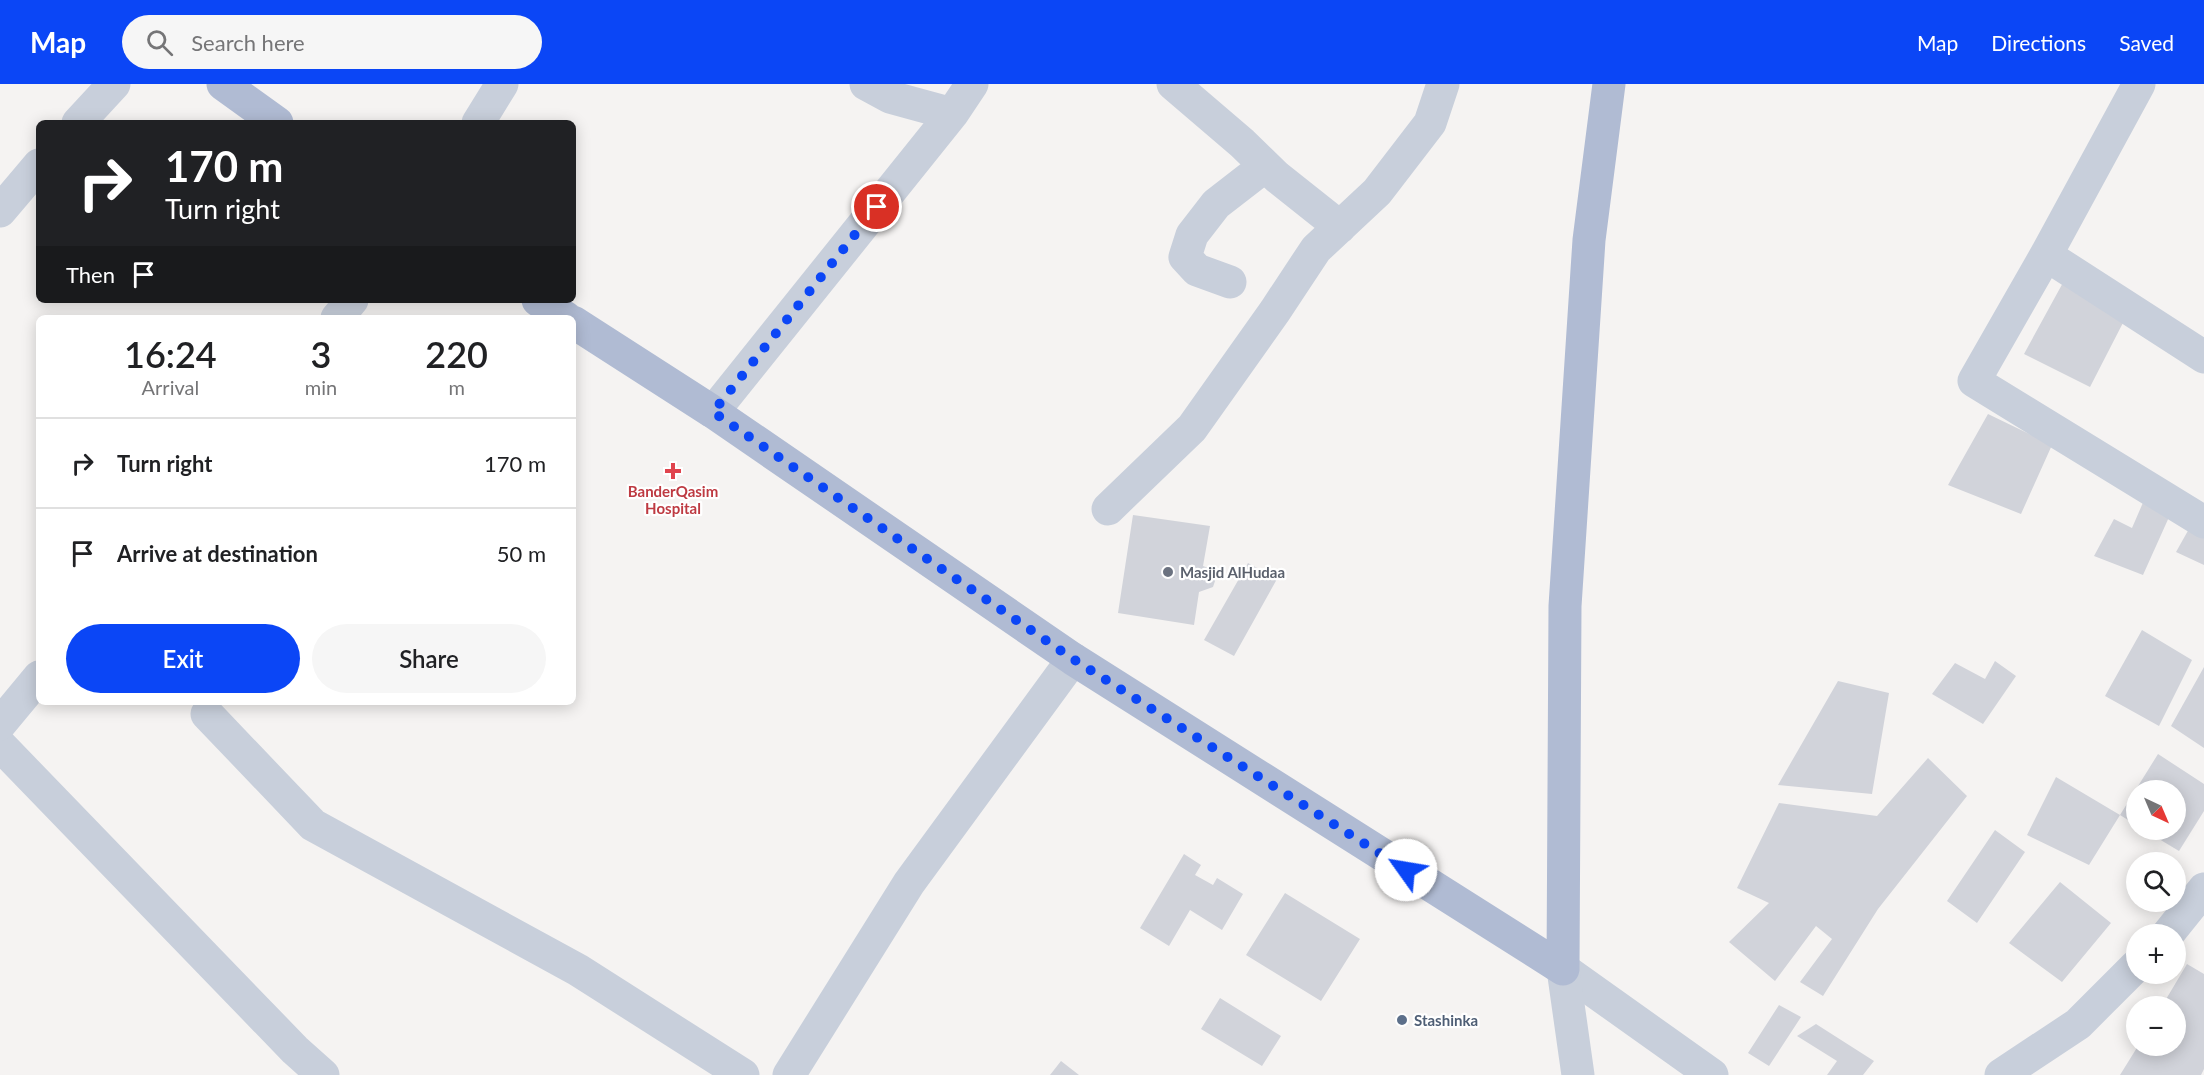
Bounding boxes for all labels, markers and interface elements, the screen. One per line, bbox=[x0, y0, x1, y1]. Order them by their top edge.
search box bbox=[122, 15, 542, 69]
text: Map bbox=[30, 25, 86, 59]
icon: search bbox=[143, 26, 176, 59]
text: Search here bbox=[191, 29, 305, 56]
text: Map bbox=[1917, 30, 1958, 55]
text: Directions bbox=[1991, 30, 2086, 55]
text: Saved bbox=[2119, 30, 2174, 55]
text: 170 m bbox=[165, 141, 283, 191]
icon: right bbox=[66, 144, 144, 222]
pin bbox=[851, 181, 902, 232]
icon: arrive bbox=[860, 190, 893, 223]
text: Turn right bbox=[165, 192, 280, 225]
icon: arrive bbox=[127, 258, 160, 291]
text: Then bbox=[66, 261, 115, 288]
text: 16:24 bbox=[124, 332, 217, 376]
text: 3 bbox=[311, 332, 331, 376]
text: 220 bbox=[425, 332, 488, 376]
text: Arrival bbox=[142, 375, 199, 399]
text: min bbox=[305, 375, 337, 399]
text: m bbox=[448, 375, 465, 399]
icon: right bbox=[66, 447, 99, 480]
text: Turn right bbox=[117, 450, 212, 477]
text: 170 m bbox=[484, 450, 546, 477]
marker: BanderQasim Hospital bbox=[664, 462, 682, 480]
place label: BanderQasim Hospital bbox=[628, 482, 718, 517]
icon: arrive bbox=[66, 537, 99, 570]
text: Arrive at destination bbox=[117, 540, 318, 567]
text: 50 m bbox=[497, 540, 546, 567]
place label: Masjid AlHudaa bbox=[1180, 563, 1285, 581]
marker: Masjid AlHudaa bbox=[1161, 565, 1175, 579]
button: Exit bbox=[66, 624, 300, 693]
button: Share bbox=[312, 624, 546, 693]
north arrow bbox=[2126, 780, 2186, 840]
map controls bbox=[2126, 780, 2186, 1056]
position arrow bbox=[1374, 838, 1438, 902]
button: search bbox=[2126, 852, 2186, 912]
button: + bbox=[2126, 924, 2186, 984]
button: − bbox=[2126, 996, 2186, 1056]
place label: Stashinka bbox=[1414, 1011, 1478, 1029]
marker: Stashinka bbox=[1395, 1013, 1409, 1027]

